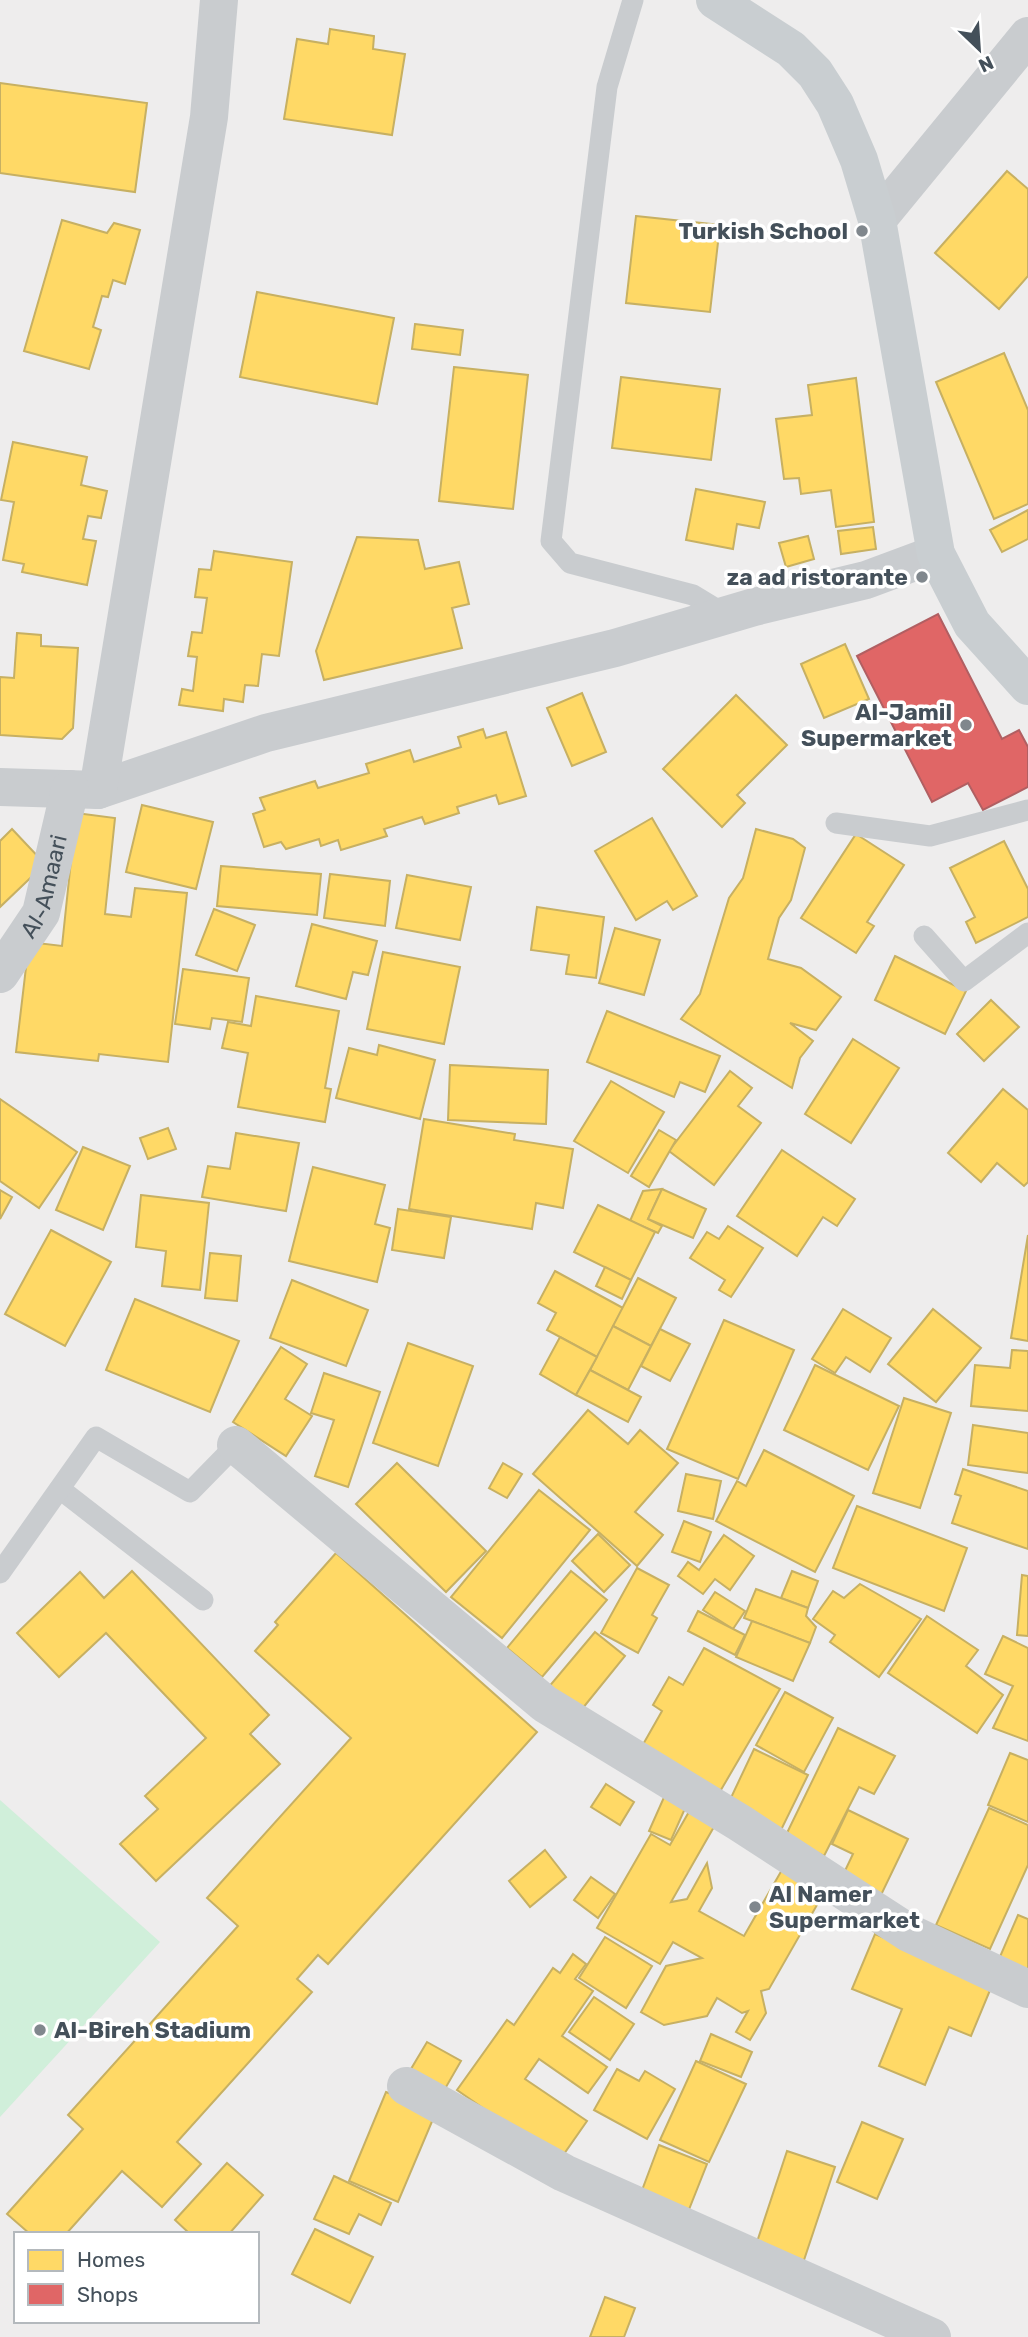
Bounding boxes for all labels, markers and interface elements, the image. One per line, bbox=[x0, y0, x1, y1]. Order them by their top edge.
north arrow bbox=[944, 14, 1014, 84]
text: N bbox=[975, 51, 997, 77]
place label: Turkish School bbox=[678, 217, 848, 245]
marker: Turkish School bbox=[854, 223, 870, 239]
place label: za ad ristorante bbox=[726, 563, 908, 591]
marker: za ad ristorante bbox=[914, 569, 930, 585]
place label: Al-Jamil Supermarket bbox=[801, 698, 952, 752]
marker: Al-Jamil Supermarket bbox=[958, 717, 974, 733]
street label: Al-Amaari bbox=[14, 832, 73, 943]
place label: Al Namer Supermarket bbox=[769, 1880, 920, 1934]
marker: Al Namer Supermarket bbox=[747, 1899, 763, 1915]
place label: Al-Bireh Stadium bbox=[54, 2016, 251, 2044]
marker: Al-Bireh Stadium bbox=[32, 2022, 48, 2038]
legend bbox=[14, 2232, 259, 2323]
text: Homes bbox=[77, 2247, 145, 2272]
text: Shops bbox=[77, 2282, 138, 2307]

